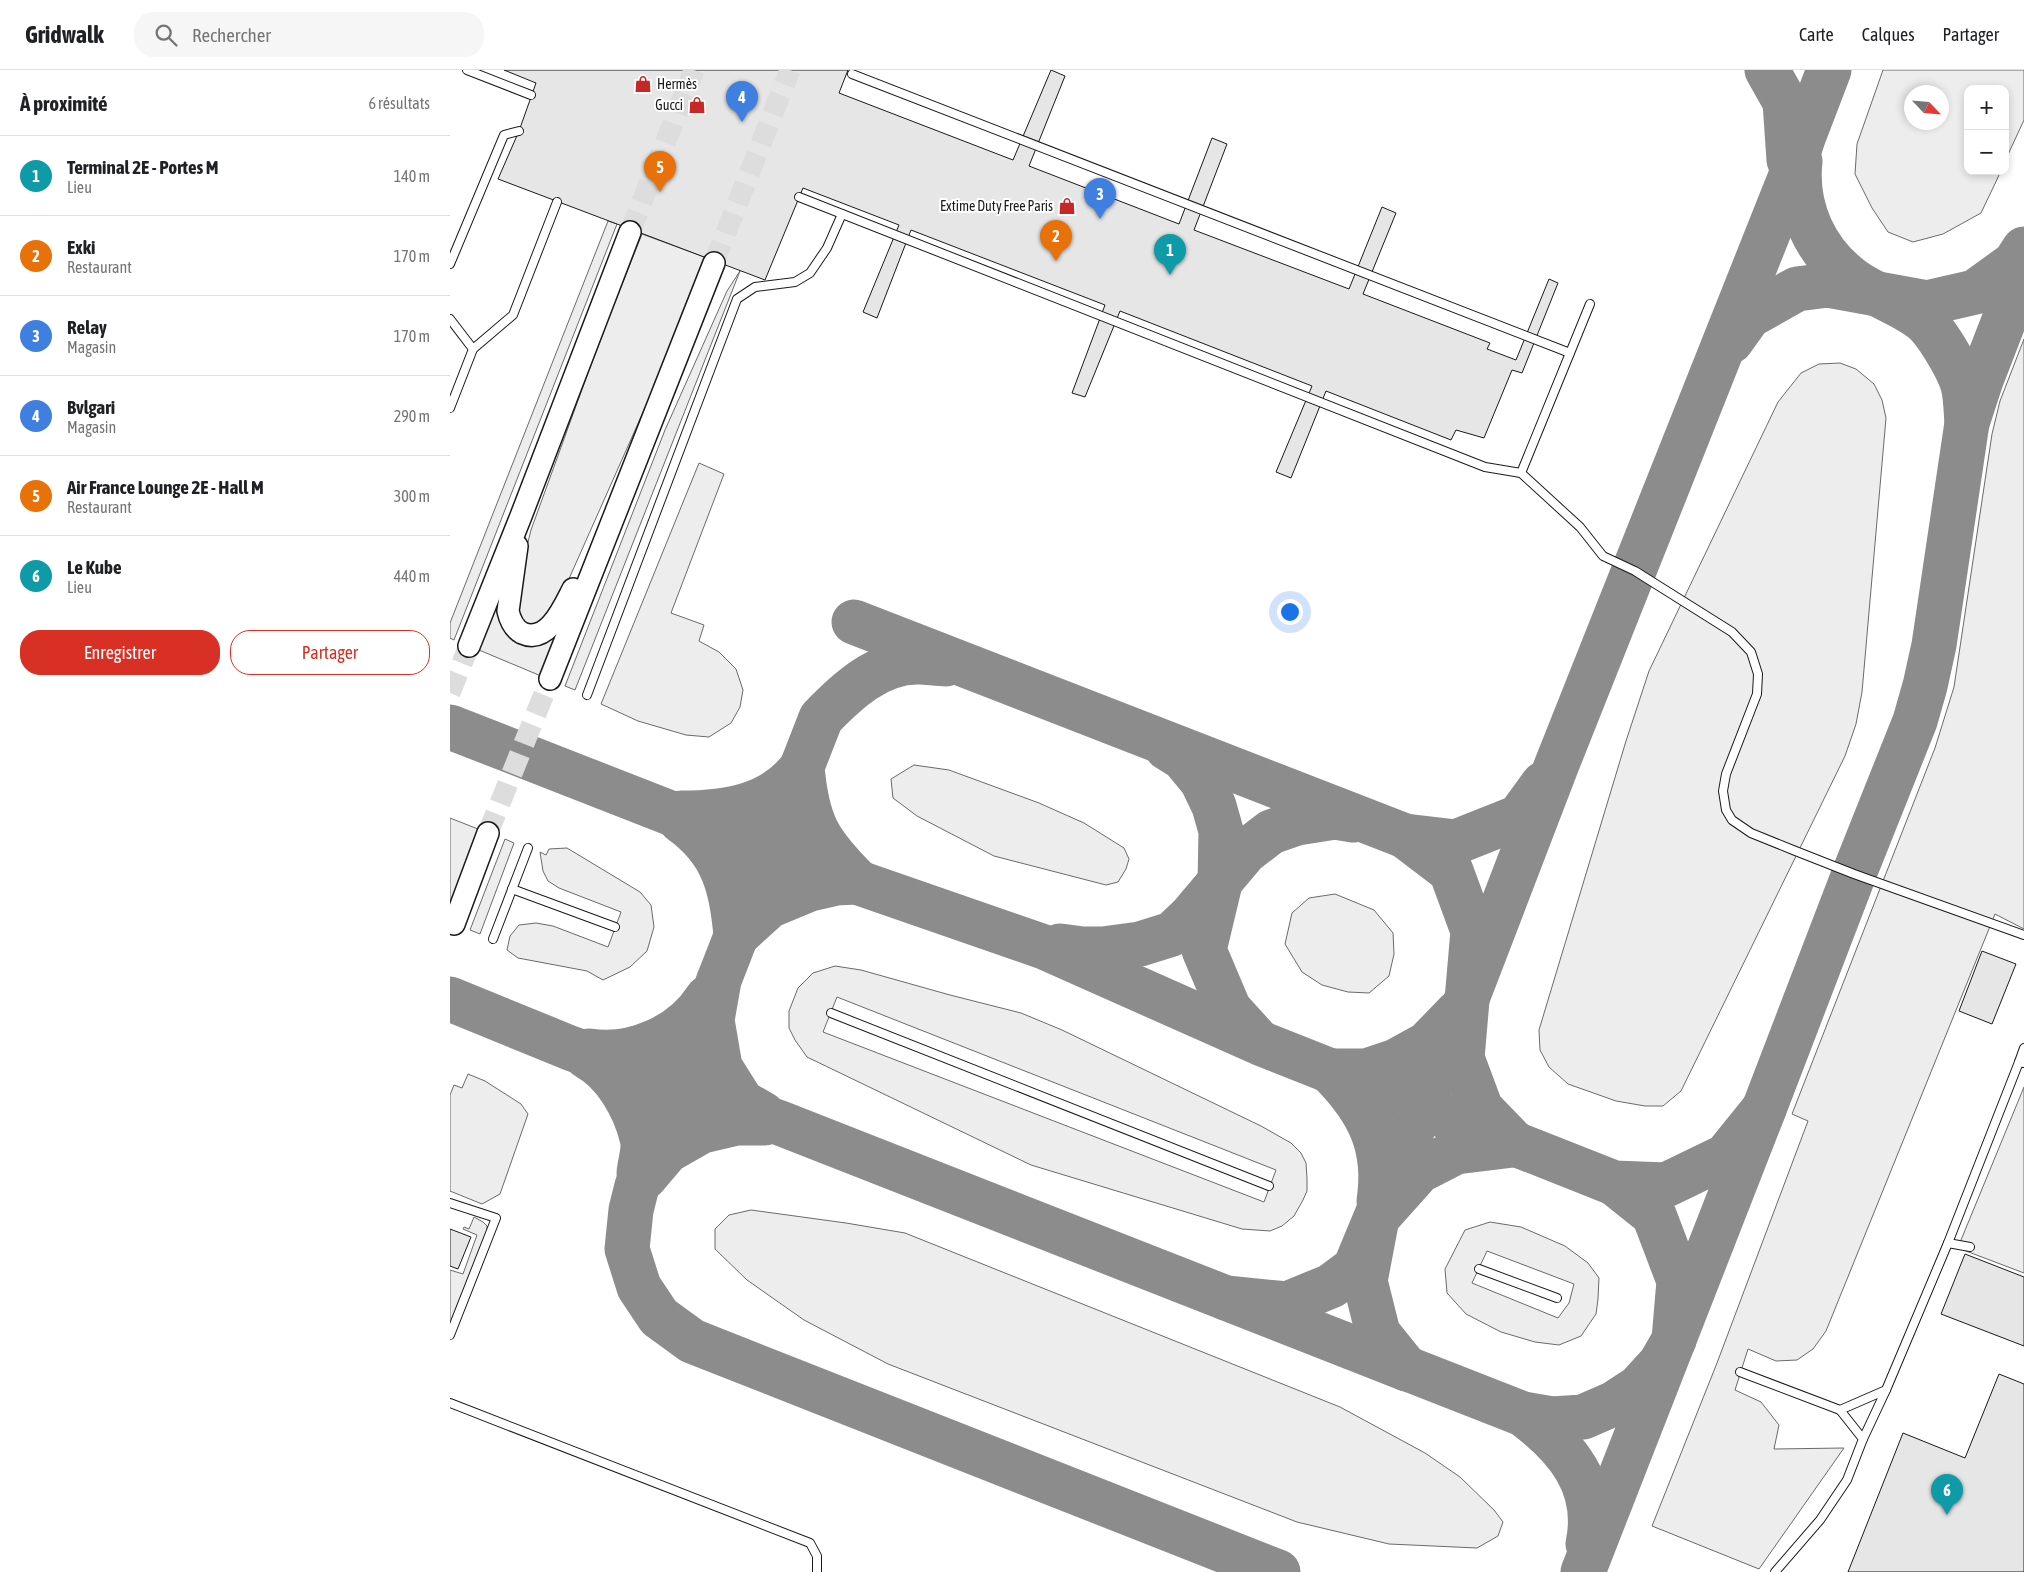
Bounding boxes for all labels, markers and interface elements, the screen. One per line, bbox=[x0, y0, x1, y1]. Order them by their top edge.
search box bbox=[134, 12, 484, 57]
text: Gridwalk bbox=[25, 21, 104, 48]
icon: search bbox=[152, 21, 180, 49]
text: Rechercher bbox=[192, 24, 271, 46]
text: Carte bbox=[1799, 24, 1834, 45]
text: Calques bbox=[1862, 24, 1915, 45]
text: Partager bbox=[1943, 24, 1999, 45]
shop icon: Hermès bbox=[633, 74, 653, 94]
place label: Hermès bbox=[657, 76, 697, 92]
pin: 4 bbox=[726, 81, 758, 122]
north arrow bbox=[1904, 85, 1949, 130]
map controls bbox=[1964, 85, 2009, 175]
button: + bbox=[1964, 85, 2009, 130]
text: À proximité bbox=[20, 91, 108, 115]
text: 6 résultats bbox=[368, 94, 430, 112]
shop icon: Gucci bbox=[687, 95, 707, 115]
place label: Gucci bbox=[655, 97, 683, 113]
button: − bbox=[1964, 130, 2009, 175]
pin: 5 bbox=[644, 151, 676, 192]
text: Terminal 2E - Portes M bbox=[67, 156, 219, 178]
text: 1 bbox=[32, 167, 40, 185]
text: 140 m bbox=[394, 167, 430, 185]
text: Lieu bbox=[67, 178, 92, 196]
pin: 3 bbox=[1084, 178, 1116, 219]
shop icon: Extime Duty Free Paris bbox=[1057, 196, 1077, 216]
place label: Extime Duty Free Paris bbox=[940, 198, 1053, 214]
pin: 2 bbox=[1040, 220, 1072, 261]
pin: 1 bbox=[1154, 234, 1186, 275]
text: Exki bbox=[67, 236, 95, 258]
text: 2 bbox=[32, 247, 40, 265]
text: 170 m bbox=[394, 247, 430, 265]
text: Restaurant bbox=[67, 258, 132, 276]
text: Relay bbox=[67, 316, 107, 338]
text: 3 bbox=[32, 327, 40, 345]
text: 170 m bbox=[394, 327, 430, 345]
text: Magasin bbox=[67, 338, 116, 356]
text: Bvlgari bbox=[67, 396, 115, 418]
text: 4 bbox=[32, 407, 40, 425]
text: 290 m bbox=[394, 407, 430, 425]
text: Magasin bbox=[67, 418, 116, 436]
text: Air France Lounge 2E - Hall M bbox=[67, 476, 264, 498]
text: 5 bbox=[32, 487, 40, 505]
text: 300 m bbox=[394, 487, 430, 505]
text: Restaurant bbox=[67, 498, 132, 516]
text: Le Kube bbox=[67, 556, 122, 578]
text: 6 bbox=[32, 567, 40, 585]
text: 440 m bbox=[394, 567, 430, 585]
text: Lieu bbox=[67, 578, 92, 596]
your location bbox=[1277, 599, 1303, 625]
button: Enregistrer bbox=[20, 630, 220, 675]
button: Partager bbox=[230, 630, 430, 675]
pin: 6 bbox=[1931, 1474, 1963, 1515]

